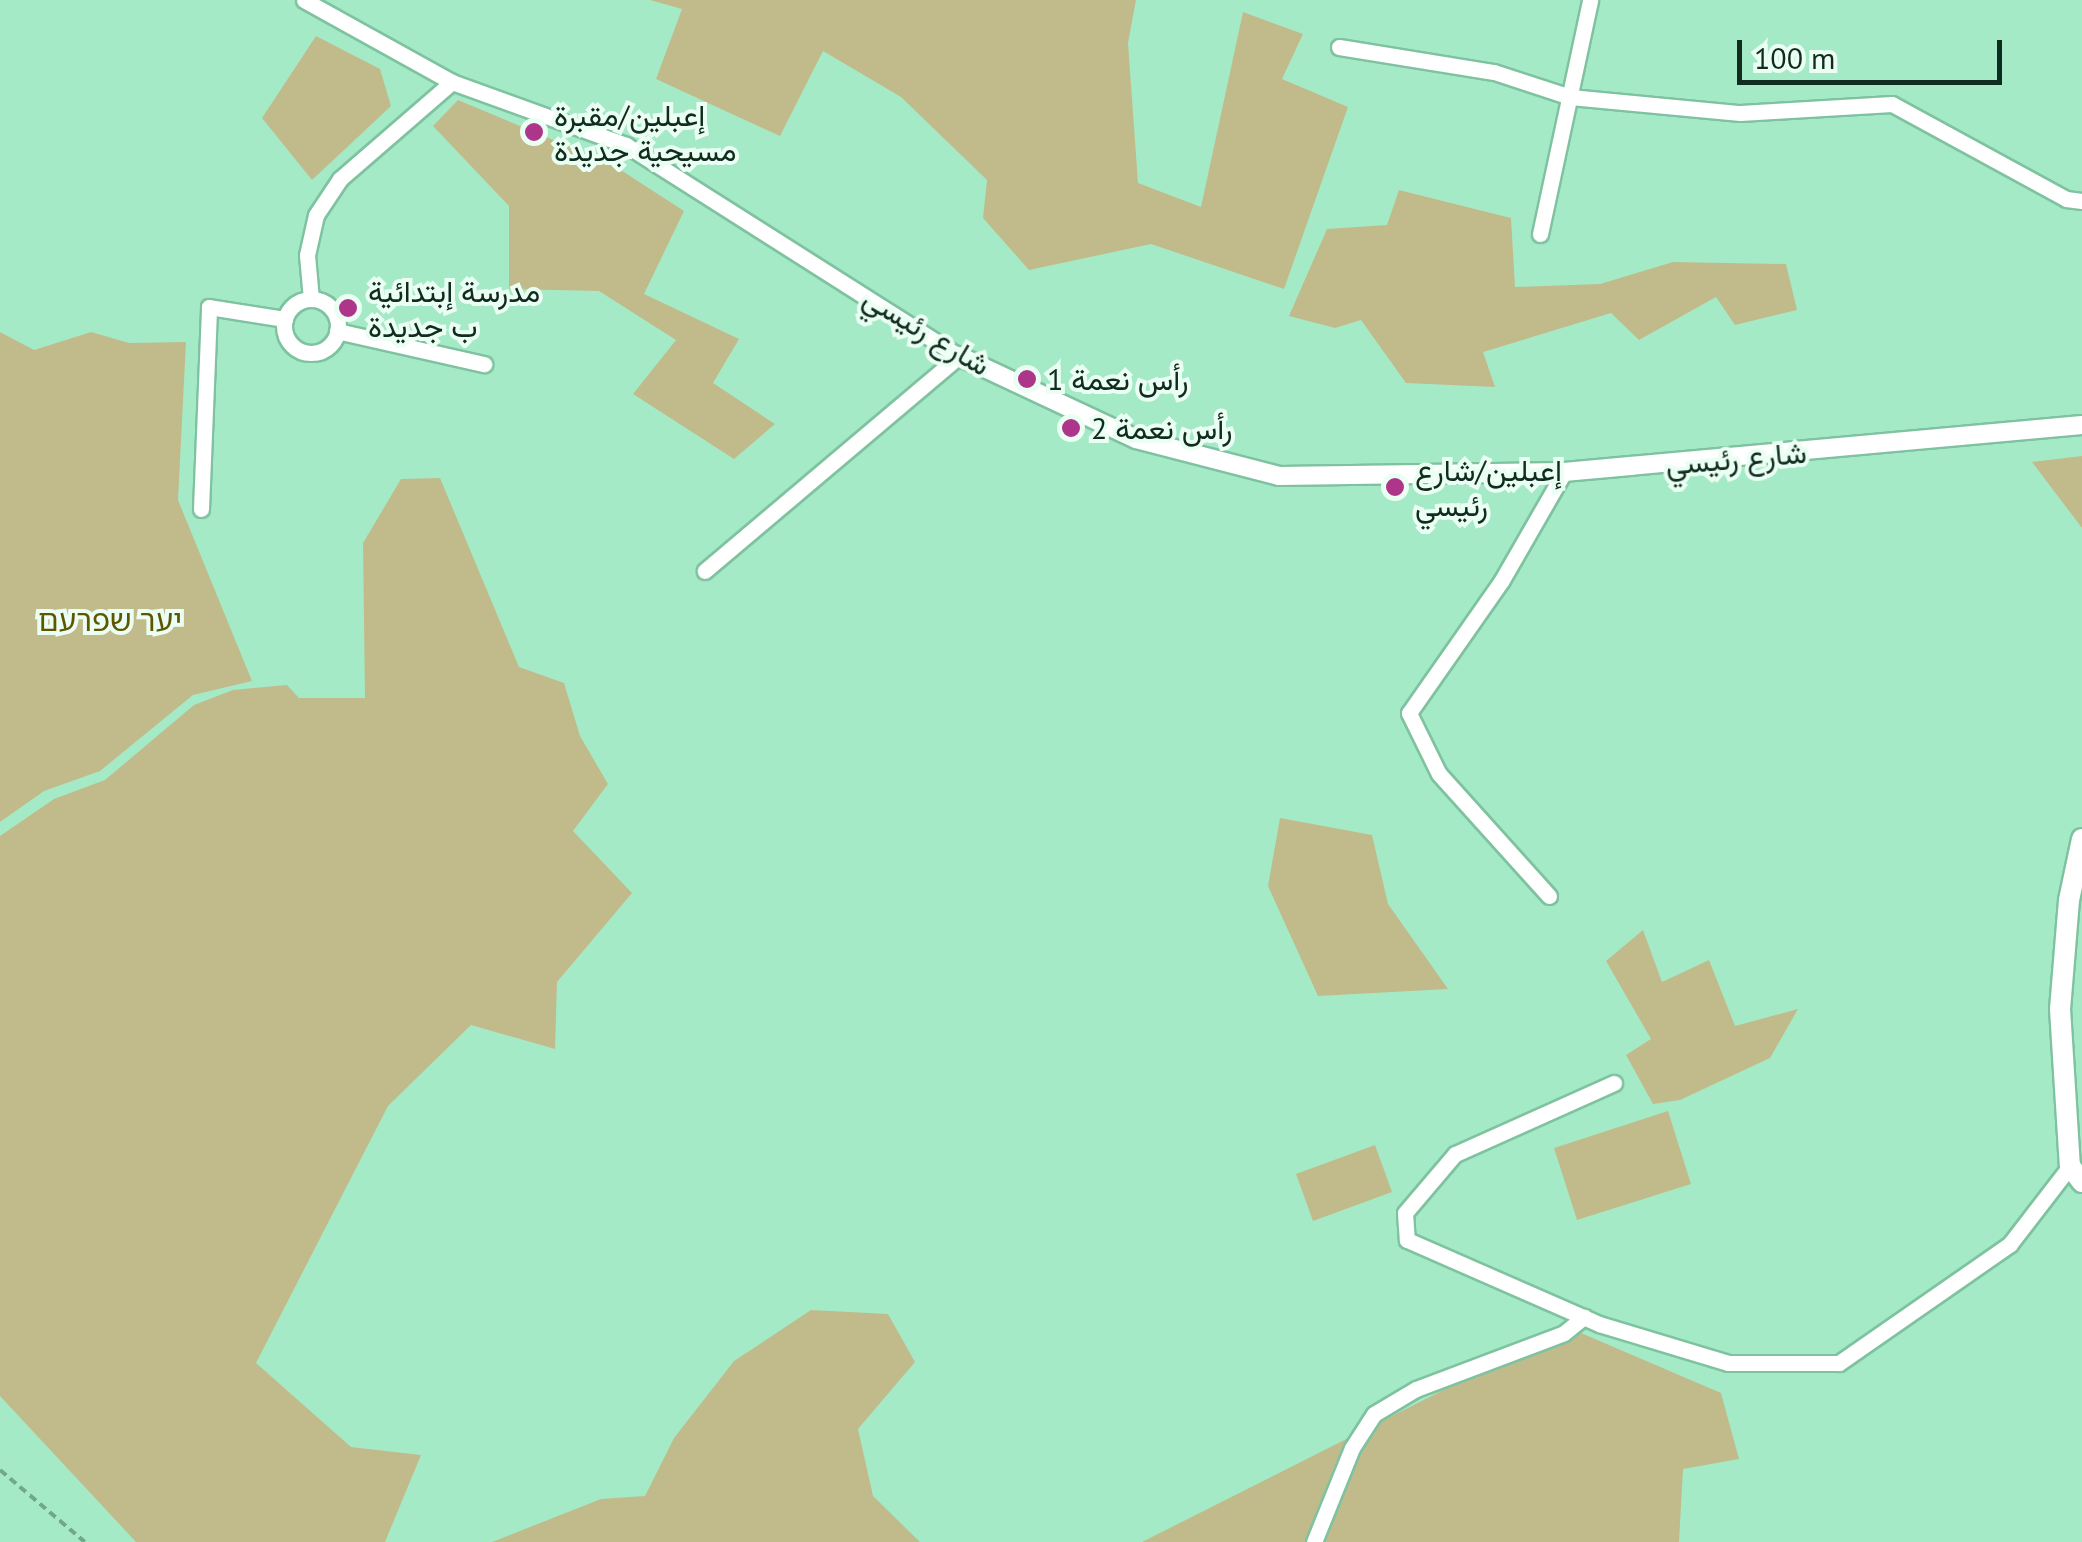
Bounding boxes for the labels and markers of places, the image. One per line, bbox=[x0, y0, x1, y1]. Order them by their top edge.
place label: إعبلين/مقبرة مسيحية جديدة bbox=[554, 97, 736, 168]
marker: إعبلين/مقبرة مسيحية جديدة bbox=[523, 121, 545, 143]
place label: مدرسة إبتدائية ب جديدة bbox=[368, 273, 540, 344]
marker: مدرسة إبتدائية ب جديدة bbox=[337, 297, 359, 319]
place label: رأس نعمة 1 bbox=[1047, 361, 1188, 397]
marker: رأس نعمة 1 bbox=[1016, 368, 1038, 390]
place label: رأس نعمة 2 bbox=[1091, 410, 1232, 446]
marker: رأس نعمة 2 bbox=[1060, 417, 1082, 439]
place label: إعبلين/شارع رئيسي bbox=[1415, 452, 1562, 522]
marker: إعبلين/شارع رئيسي bbox=[1384, 476, 1406, 498]

